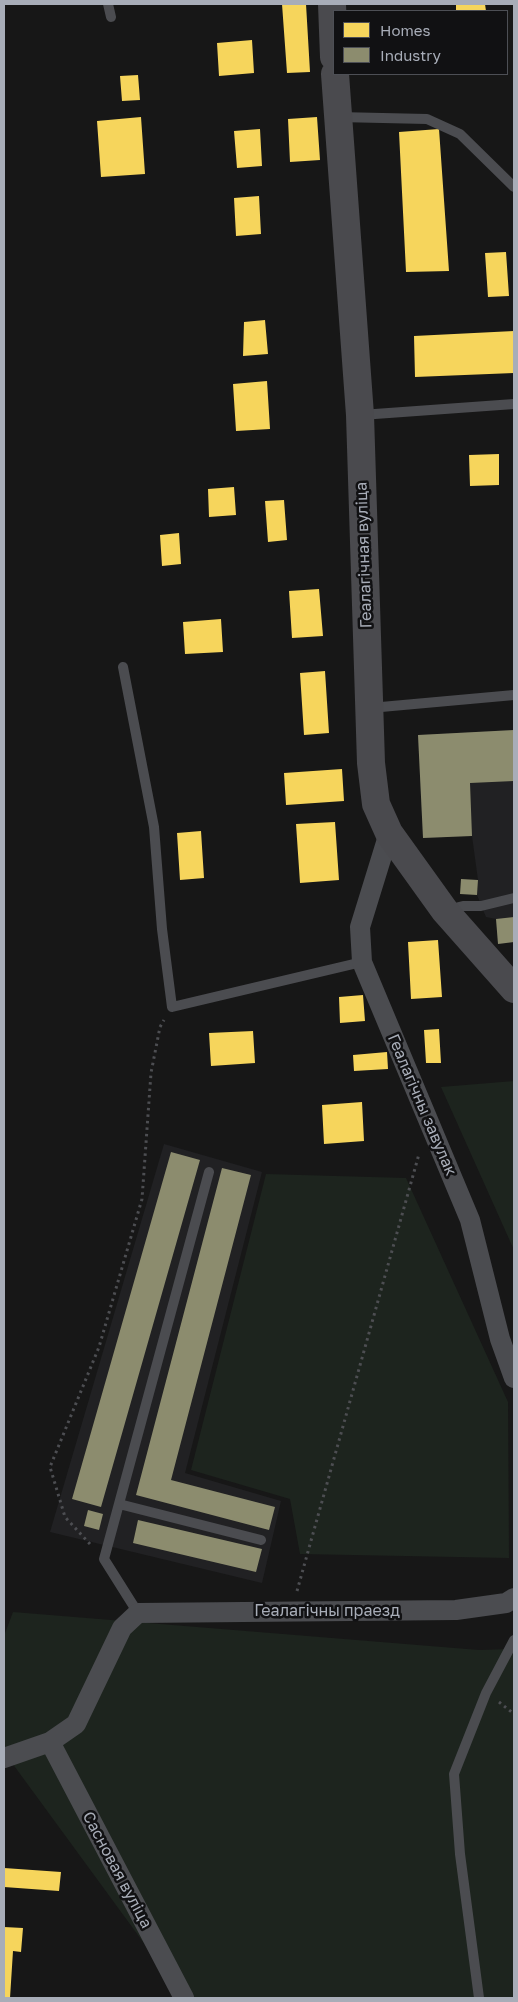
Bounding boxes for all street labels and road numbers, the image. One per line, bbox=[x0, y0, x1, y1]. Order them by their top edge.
street label: Геалагічная вуліца bbox=[352, 481, 376, 629]
street label: Геалагічны завулак bbox=[383, 1031, 461, 1179]
street label: Геалагічны праезд bbox=[254, 1601, 400, 1621]
street label: Сасновая вуліца bbox=[78, 1808, 156, 1932]

